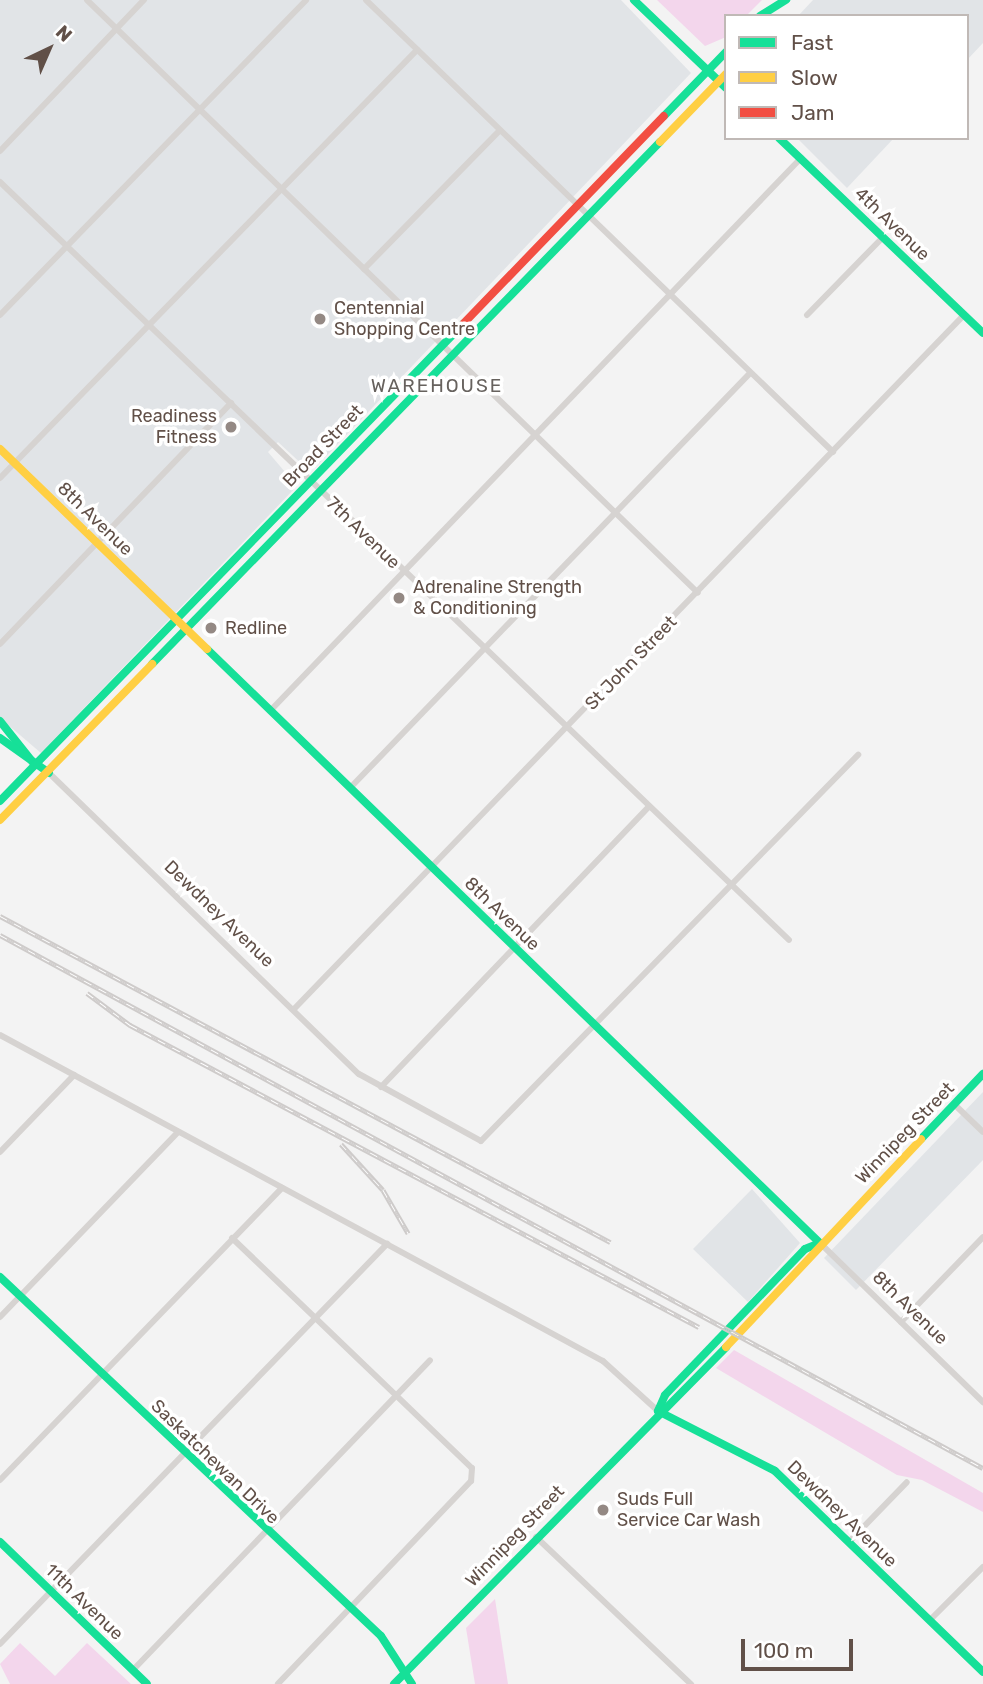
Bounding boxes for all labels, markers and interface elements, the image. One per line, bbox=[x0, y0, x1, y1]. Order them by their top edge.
north arrow bbox=[14, 14, 84, 84]
legend bbox=[724, 14, 969, 140]
text: N bbox=[51, 21, 77, 47]
text: Fast bbox=[791, 30, 833, 55]
text: Slow bbox=[791, 65, 838, 90]
text: Jam bbox=[791, 100, 835, 125]
street label: 4th Avenue bbox=[850, 183, 934, 265]
place label: Centennial Shopping Centre bbox=[334, 298, 475, 340]
marker: Centennial Shopping Centre bbox=[312, 311, 328, 327]
district label: WAREHOUSE bbox=[372, 375, 502, 397]
street label: Broad Street bbox=[278, 400, 368, 492]
place label: Readiness Fitness bbox=[131, 406, 217, 448]
marker: Readiness Fitness bbox=[223, 419, 239, 435]
street label: 8th Avenue bbox=[53, 478, 137, 560]
street label: 7th Avenue bbox=[321, 492, 405, 574]
place label: Adrenaline Strength & Conditioning bbox=[413, 577, 582, 620]
marker: Adrenaline Strength & Conditioning bbox=[391, 590, 407, 606]
street label: St John Street bbox=[581, 611, 681, 715]
place label: Redline bbox=[225, 617, 287, 639]
marker: Redline bbox=[203, 620, 219, 636]
street label: Dewdney Avenue bbox=[159, 856, 279, 972]
street label: 8th Avenue bbox=[460, 873, 544, 955]
street label: Winnipeg Street bbox=[851, 1078, 959, 1188]
street label: 8th Avenue bbox=[868, 1267, 952, 1349]
street label: Saskatchewan Drive bbox=[146, 1395, 284, 1529]
street label: Dewdney Avenue bbox=[782, 1456, 902, 1572]
street label: Winnipeg Street bbox=[461, 1481, 569, 1591]
place label: Suds Full Service Car Wash bbox=[617, 1489, 761, 1532]
marker: Suds Full Service Car Wash bbox=[595, 1502, 611, 1518]
street label: 11th Avenue bbox=[40, 1559, 128, 1645]
scale bar bbox=[745, 1624, 857, 1668]
text: 100 m bbox=[754, 1638, 813, 1663]

